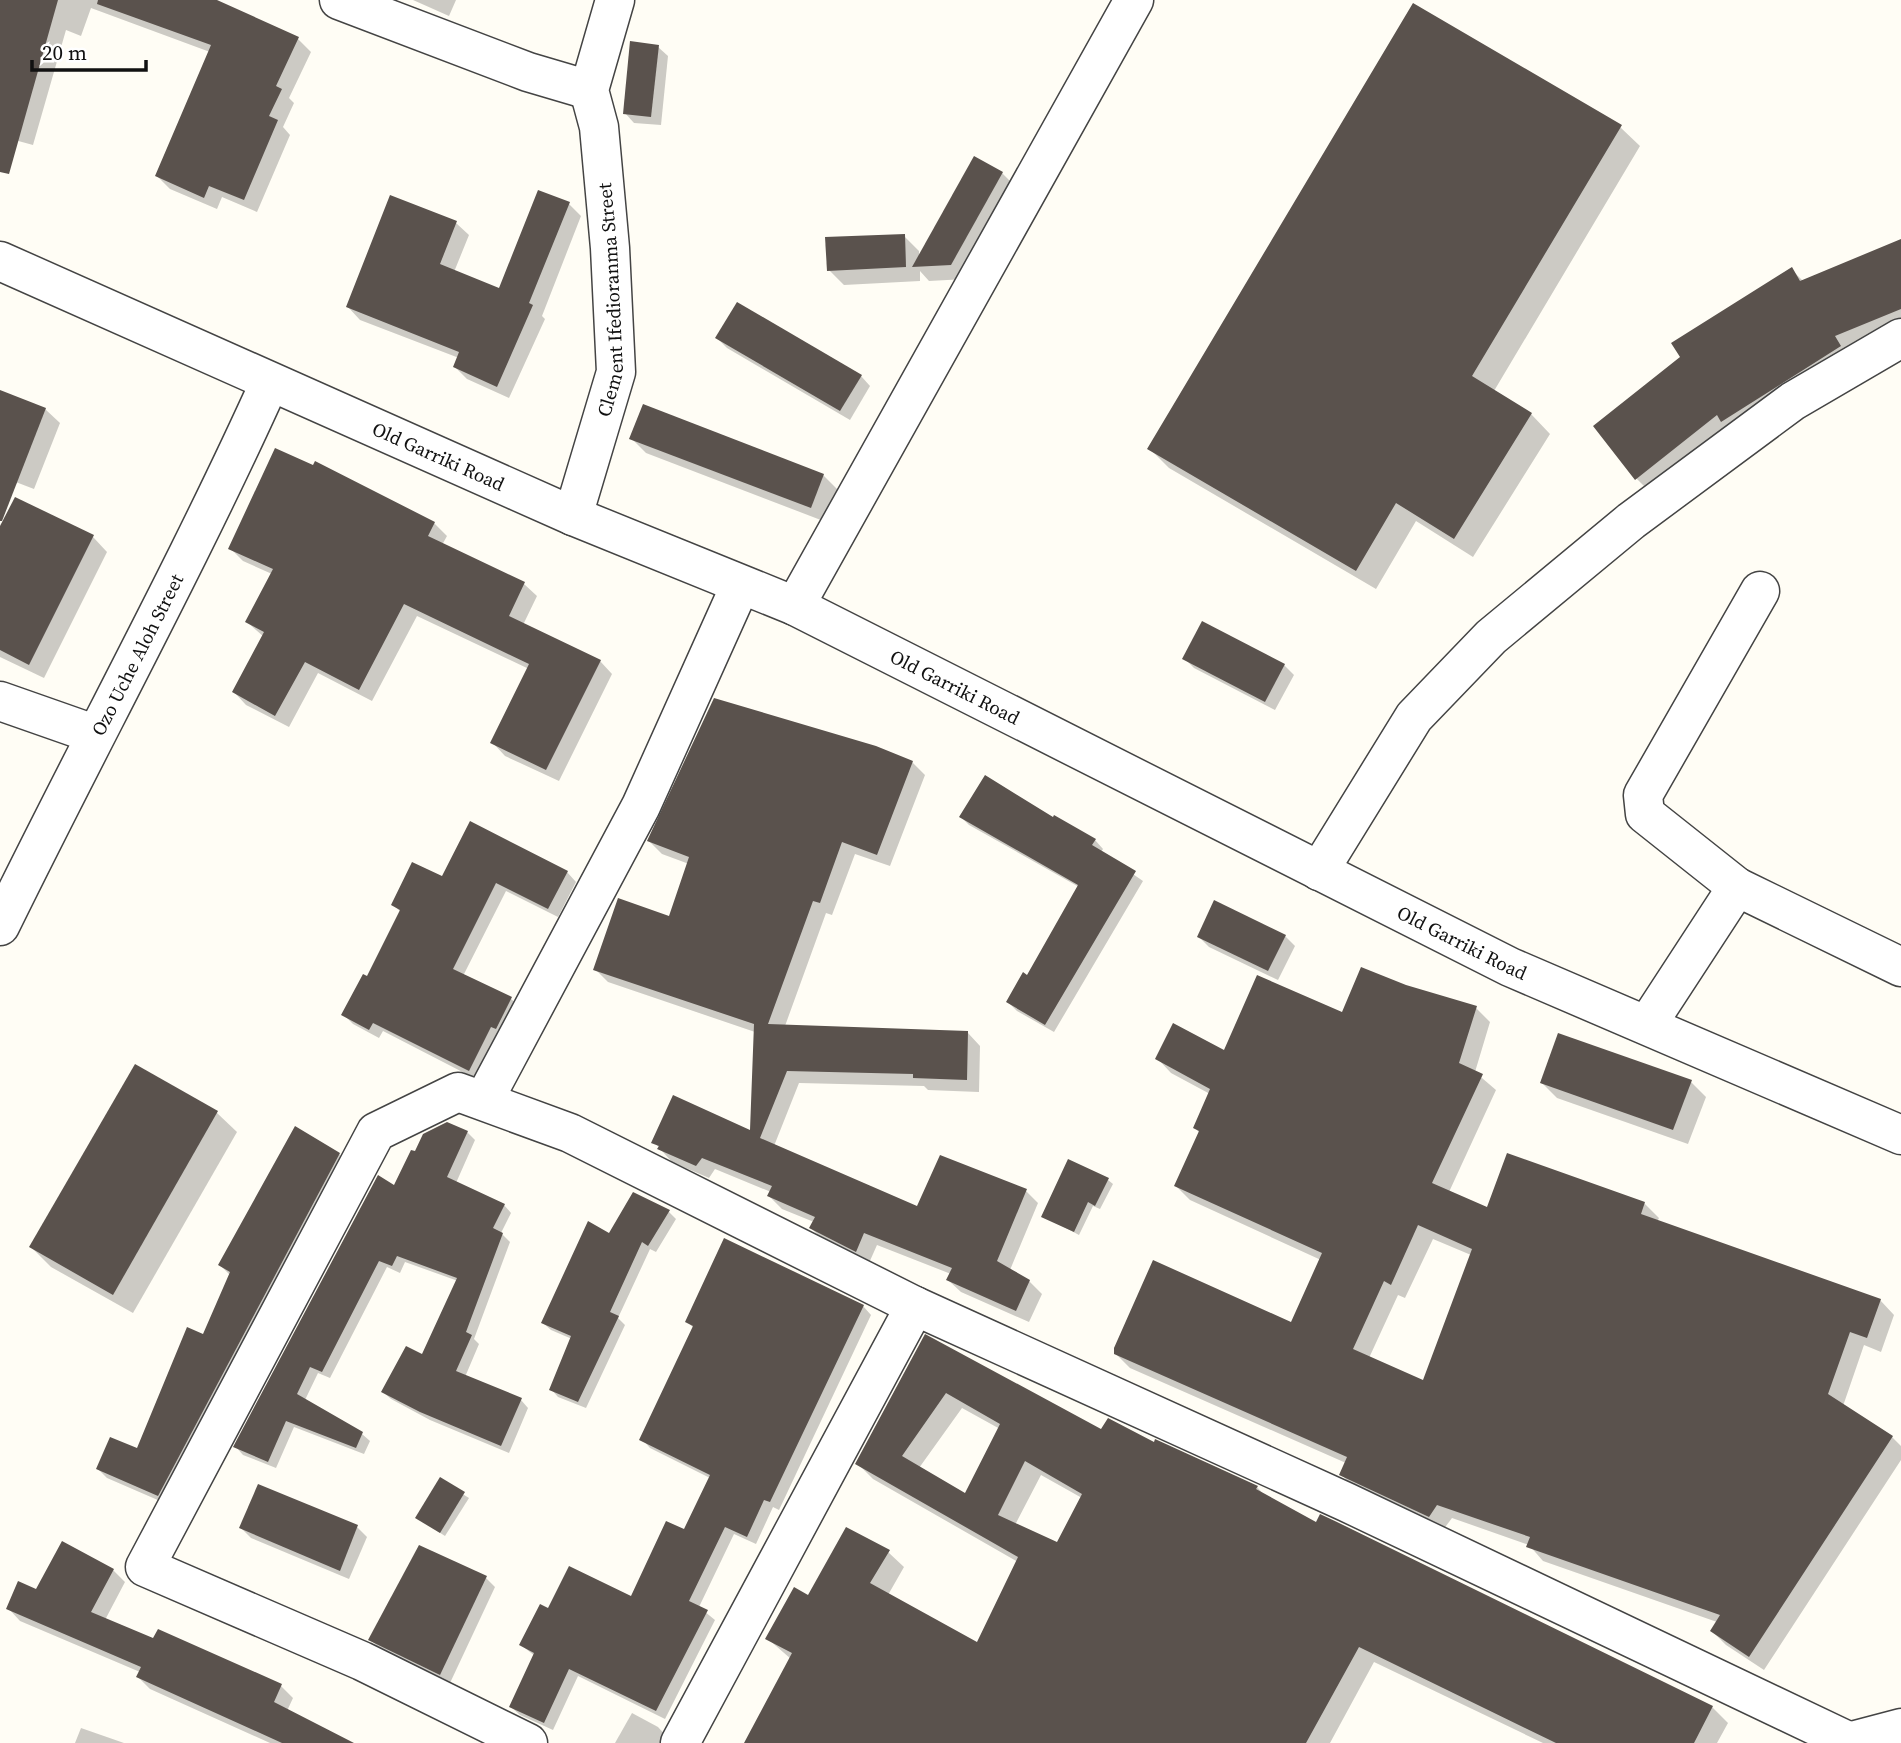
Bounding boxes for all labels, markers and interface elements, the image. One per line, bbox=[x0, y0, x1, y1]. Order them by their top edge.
scale bar bbox=[32, 28, 145, 72]
text: 20 m bbox=[42, 38, 87, 67]
street label: Clement Ifedioranma Street bbox=[590, 181, 629, 420]
street label: Old Garriki Road bbox=[368, 415, 509, 497]
street label: Ozo Uche Aloh Street bbox=[85, 569, 190, 740]
street label: Old Garriki Road bbox=[886, 643, 1025, 731]
street label: Old Garriki Road bbox=[1393, 899, 1531, 986]

